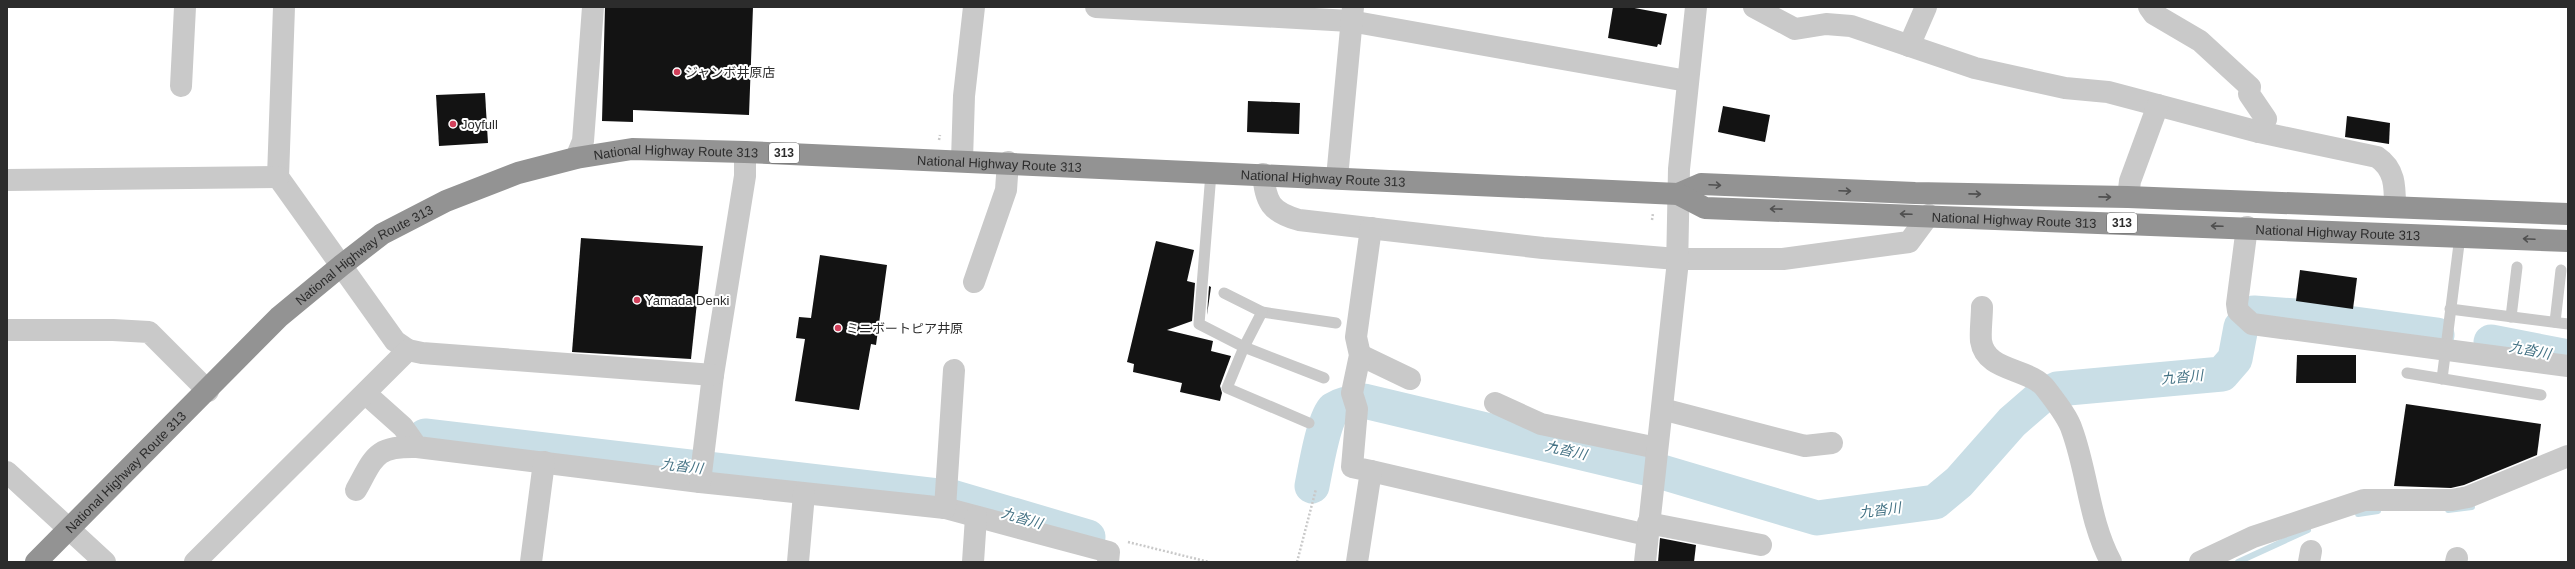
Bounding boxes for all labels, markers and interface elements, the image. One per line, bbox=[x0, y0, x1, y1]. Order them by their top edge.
place label: ジャンボ井原店 bbox=[685, 65, 775, 80]
marker: ジャンボ井原店 bbox=[672, 67, 682, 77]
place label: Joyfull bbox=[461, 117, 498, 132]
marker: Joyfull bbox=[448, 119, 458, 129]
street label: National Highway Route 313 bbox=[593, 141, 758, 163]
road number: 313 bbox=[769, 143, 799, 163]
street label: National Highway Route 313 bbox=[917, 152, 1082, 175]
street label: National Highway Route 313 bbox=[1240, 167, 1406, 189]
one-way arrow bbox=[1708, 181, 1721, 189]
one-way arrow bbox=[1838, 187, 1851, 194]
one-way arrow bbox=[1968, 190, 1981, 198]
one-way arrow bbox=[2098, 193, 2111, 201]
street label: National Highway Route 313 bbox=[292, 202, 435, 308]
one-way arrow bbox=[1770, 206, 1783, 213]
street label: National Highway Route 313 bbox=[1931, 209, 2097, 230]
one-way arrow bbox=[1900, 211, 1913, 218]
road number: 313 bbox=[2107, 213, 2137, 233]
street label: National Highway Route 313 bbox=[2255, 222, 2421, 243]
one-way arrow bbox=[2211, 223, 2224, 230]
one-way arrow bbox=[2523, 236, 2536, 243]
place label: Yamada Denki bbox=[645, 293, 729, 308]
marker: Yamada Denki bbox=[632, 295, 642, 305]
place label: ミニボートピア井原 bbox=[846, 321, 963, 336]
marker: ミニボートピア井原 bbox=[833, 323, 843, 333]
water label: 九沓川 bbox=[2508, 338, 2554, 362]
water label: 九沓川 bbox=[2160, 367, 2206, 387]
street label: National Highway Route 313 bbox=[62, 408, 189, 536]
water label: 九沓川 bbox=[1544, 437, 1590, 463]
water label: 九沓川 bbox=[660, 456, 706, 477]
water label: 九沓川 bbox=[1858, 499, 1904, 520]
water label: 九沓川 bbox=[1000, 505, 1046, 532]

